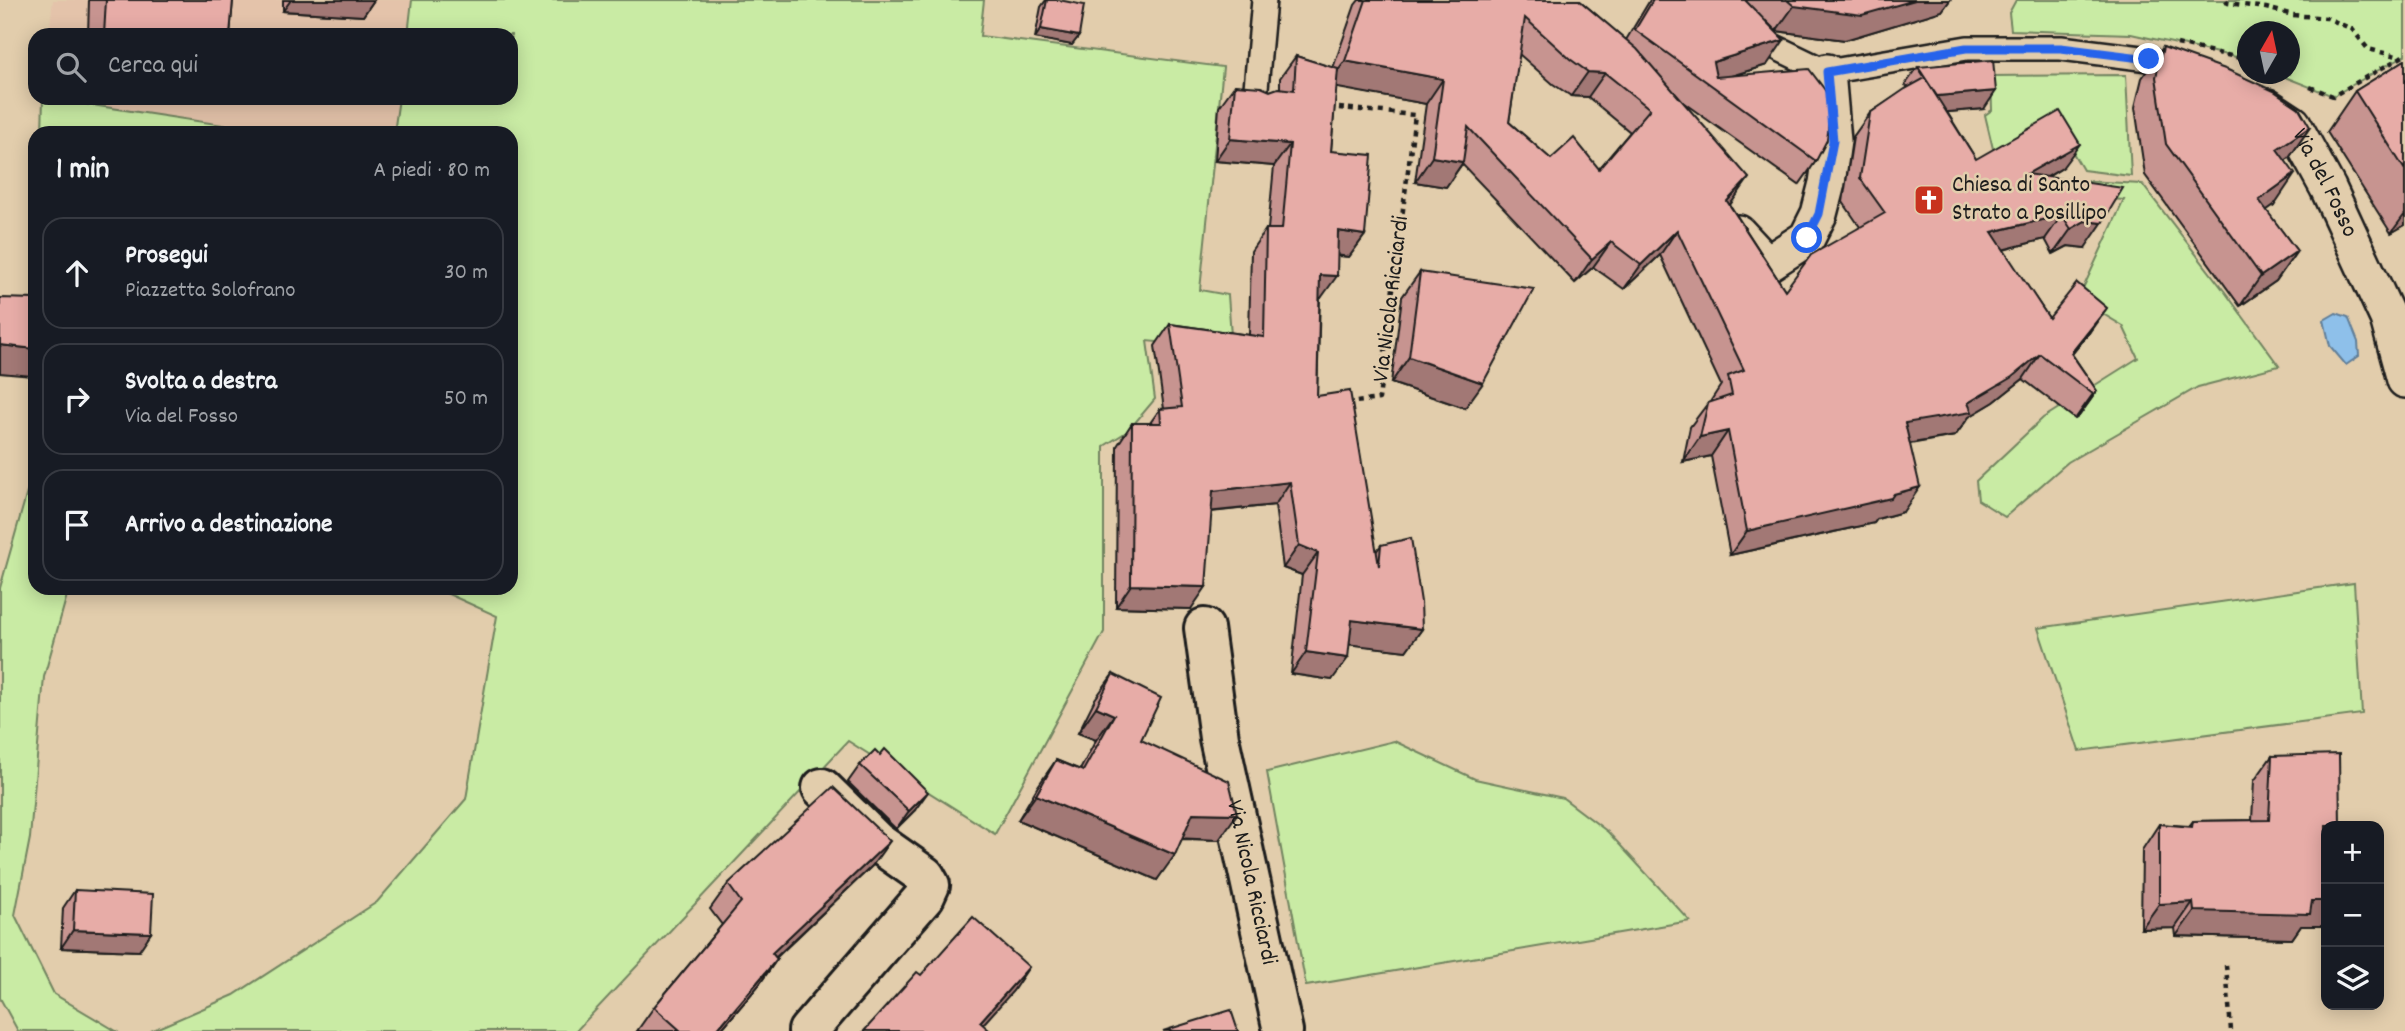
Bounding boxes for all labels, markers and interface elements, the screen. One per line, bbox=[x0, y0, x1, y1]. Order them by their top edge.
north arrow bbox=[2237, 21, 2300, 84]
search box bbox=[28, 28, 518, 105]
route end bbox=[2133, 43, 2164, 74]
icon: search bbox=[52, 48, 90, 86]
text: Cerca qui bbox=[108, 48, 198, 85]
street label: Via del Fosso bbox=[2282, 123, 2366, 243]
text: 1 min bbox=[56, 150, 109, 193]
text: A piedi · 80 m bbox=[374, 155, 490, 188]
place label: Chiesa di Santo Strato a Posillipo bbox=[1952, 169, 2107, 231]
church icon: Chiesa di Santo Strato a Posillipo bbox=[1912, 183, 1946, 217]
street label: Via Nicola Ricciardi bbox=[1365, 214, 1419, 384]
route start bbox=[1791, 222, 1822, 253]
text: Prosegui bbox=[125, 238, 208, 275]
icon: ahead bbox=[58, 254, 96, 292]
text: 30 m bbox=[444, 257, 488, 290]
text: Piazzetta Solofrano bbox=[125, 275, 295, 308]
text: Svolta a destra bbox=[125, 364, 277, 401]
icon: right bbox=[58, 380, 96, 418]
text: 50 m bbox=[444, 383, 488, 416]
text: Via del Fosso bbox=[125, 401, 238, 434]
icon: arrive bbox=[58, 506, 96, 544]
text: Arrivo a destinazione bbox=[125, 507, 333, 544]
street label: Via Nicola Ricciardi bbox=[1216, 797, 1285, 968]
map controls bbox=[2321, 821, 2384, 1010]
button: + bbox=[2321, 821, 2384, 884]
button: − bbox=[2321, 884, 2384, 947]
button: layers bbox=[2321, 947, 2384, 1010]

